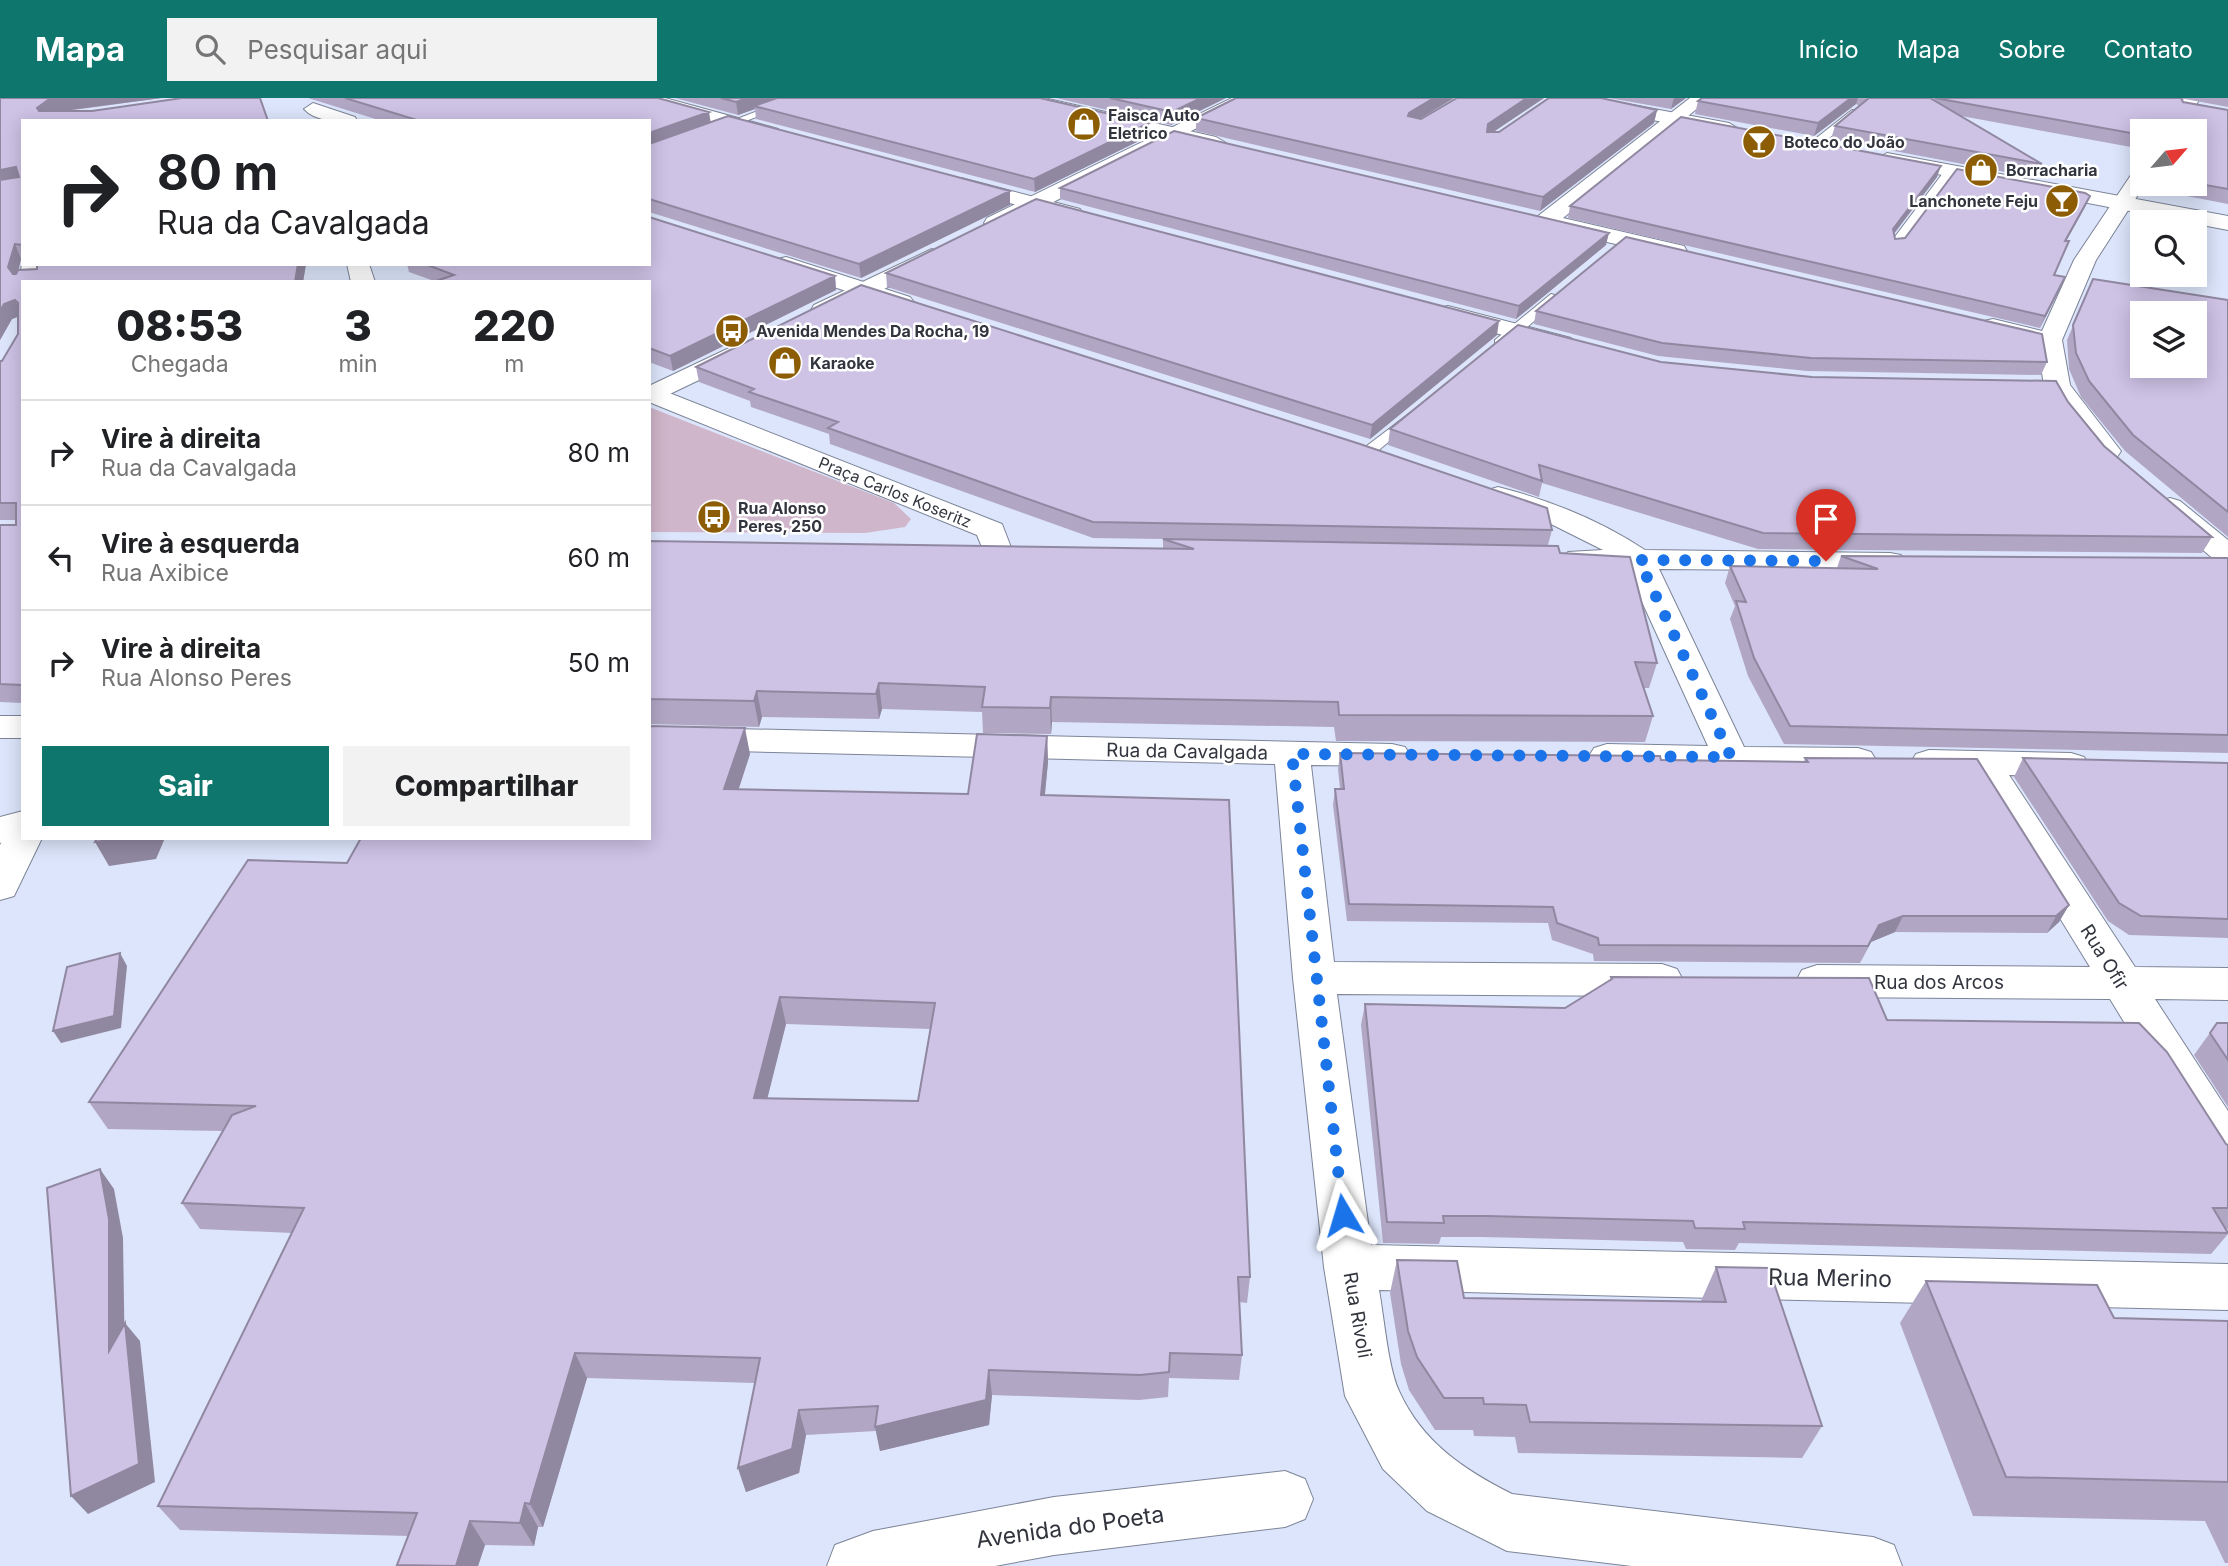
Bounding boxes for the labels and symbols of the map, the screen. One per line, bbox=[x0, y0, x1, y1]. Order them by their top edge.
shop icon: Faisca Auto Eletrico bbox=[1065, 105, 1103, 143]
place label: Faisca Auto Eletrico bbox=[1108, 105, 1200, 143]
north arrow bbox=[2130, 119, 2207, 196]
bar icon: Boteco do João bbox=[1740, 123, 1778, 161]
place label: Boteco do João bbox=[1784, 132, 1905, 152]
shop icon: Borracharia bbox=[1962, 151, 2000, 189]
place label: Borracharia bbox=[2006, 160, 2098, 180]
bar icon: Lanchonete Feju bbox=[2043, 182, 2081, 220]
place label: Lanchonete Feju bbox=[1909, 191, 2038, 211]
bus stop icon: Avenida Mendes Da Rocha, 19 bbox=[713, 312, 751, 350]
place label: Avenida Mendes Da Rocha, 19 bbox=[756, 321, 989, 341]
shop icon: Karaoke bbox=[766, 344, 804, 382]
place label: Karaoke bbox=[810, 353, 875, 373]
street label: Praça Carlos Koseritz bbox=[816, 452, 974, 532]
pin bbox=[1796, 489, 1856, 561]
bus stop icon: Rua Alonso Peres, 250 bbox=[695, 498, 733, 536]
place label: Rua Alonso Peres, 250 bbox=[738, 498, 827, 536]
street label: Rua da Cavalgada bbox=[1106, 739, 1268, 764]
street label: Rua Ofir bbox=[2076, 920, 2134, 994]
street label: Rua dos Arcos bbox=[1874, 971, 2004, 994]
position arrow bbox=[1306, 1178, 1380, 1252]
street label: Rua Merino bbox=[1768, 1263, 1892, 1293]
street label: Rua Rivoli bbox=[1339, 1270, 1376, 1360]
street label: Avenida do Poeta bbox=[974, 1500, 1166, 1554]

